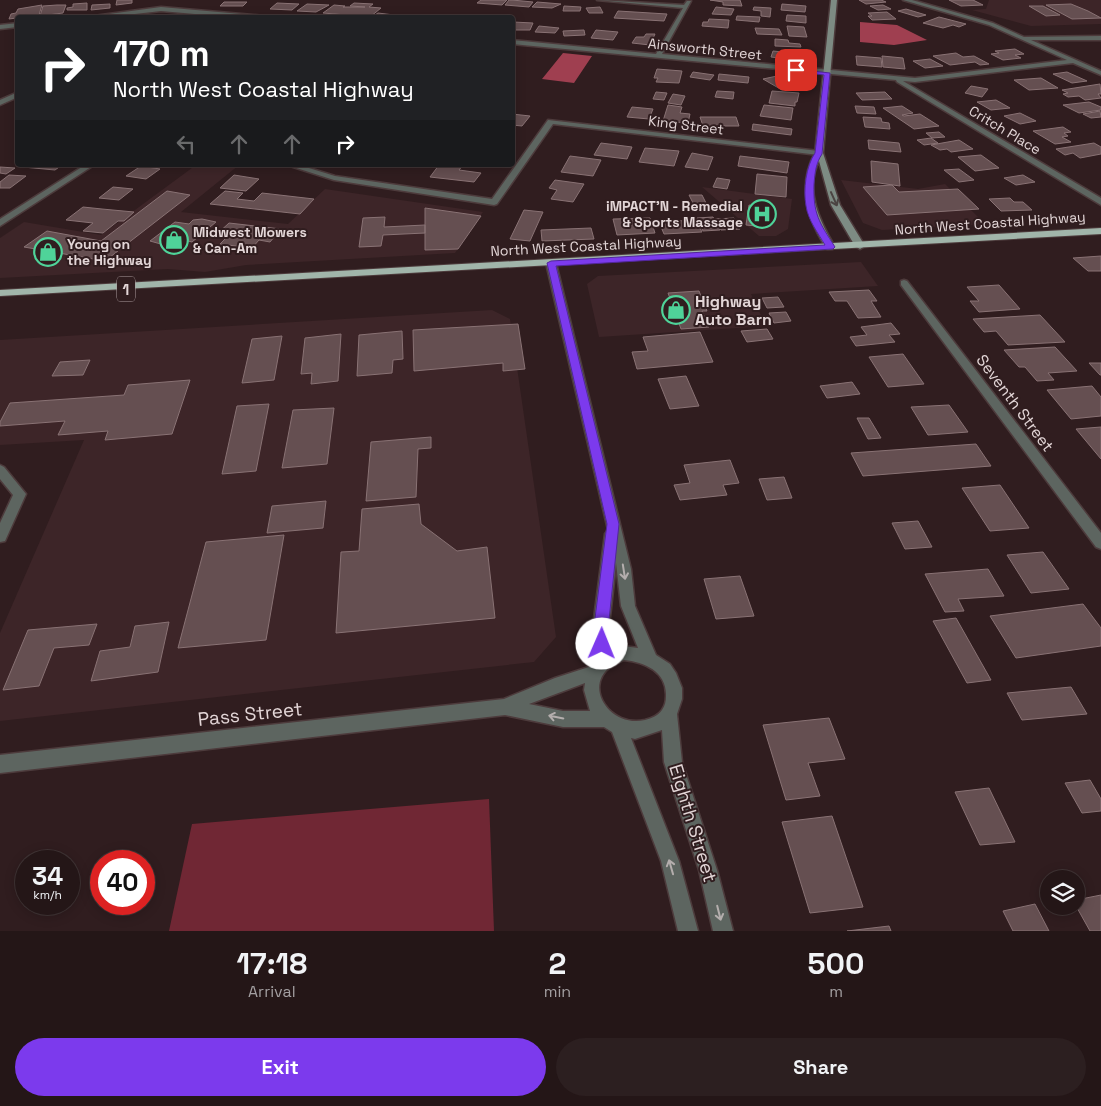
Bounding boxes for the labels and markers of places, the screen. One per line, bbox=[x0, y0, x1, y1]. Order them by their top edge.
pin bbox=[775, 49, 817, 91]
place label: iMPACT'N - Remedial & Sports Massage bbox=[606, 197, 743, 231]
hospital icon: iMPACT'N - Remedial & Sports Massage bbox=[747, 199, 777, 229]
place label: Midwest Mowers & Can-Am bbox=[193, 223, 307, 257]
shop icon: Midwest Mowers & Can-Am bbox=[159, 225, 189, 255]
place label: Young on the Highway bbox=[67, 235, 152, 269]
shop icon: Young on the Highway bbox=[33, 237, 63, 267]
place label: Highway Auto Barn bbox=[695, 291, 772, 330]
shop icon: Highway Auto Barn bbox=[661, 295, 691, 325]

